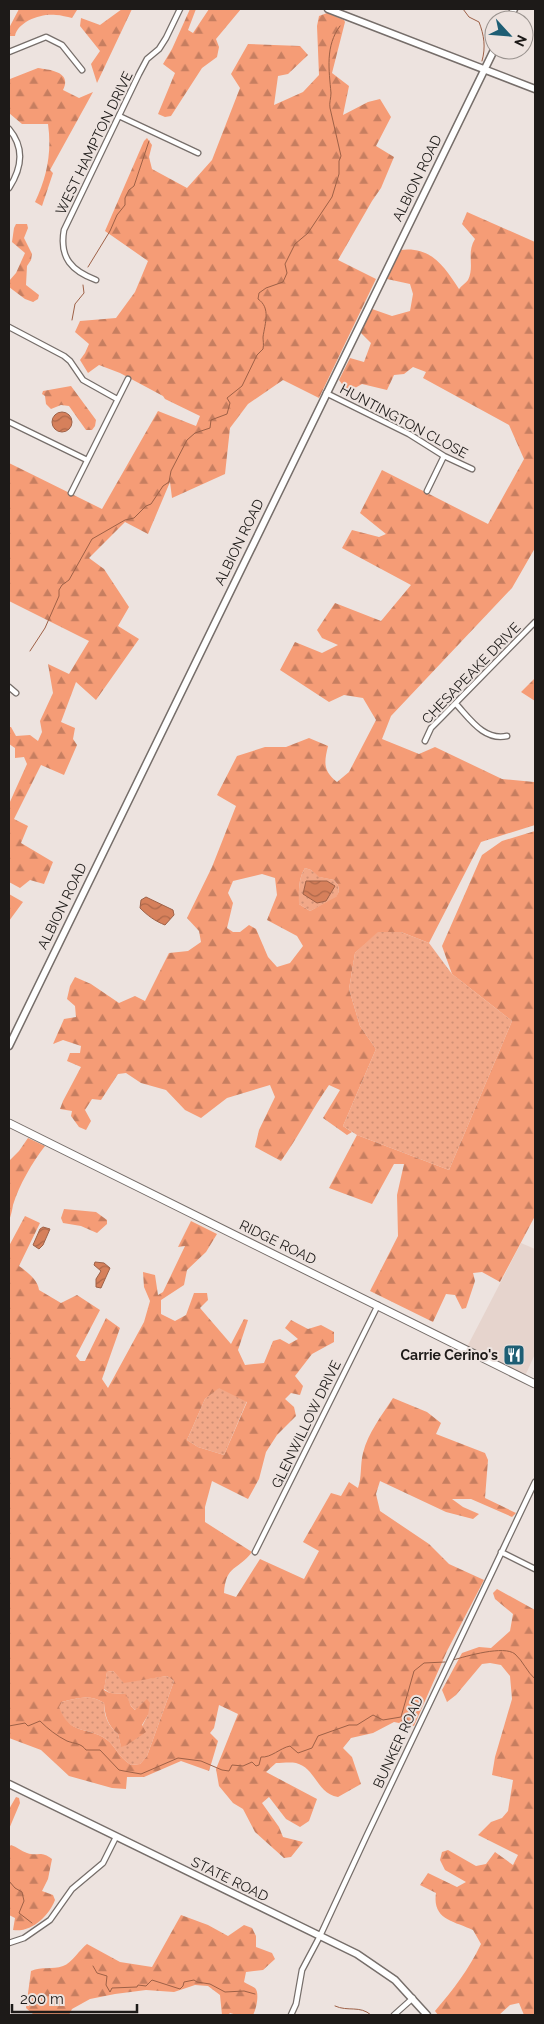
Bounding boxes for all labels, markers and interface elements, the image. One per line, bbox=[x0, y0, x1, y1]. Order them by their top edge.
north arrow bbox=[484, 10, 534, 60]
text: N bbox=[511, 32, 530, 49]
street label: WEST HAMPTON DRIVE bbox=[52, 69, 136, 217]
street label: ALBION ROAD bbox=[389, 132, 445, 224]
street label: HUNTINGTON CLOSE bbox=[337, 381, 471, 461]
street label: ALBION ROAD bbox=[211, 496, 267, 588]
street label: CHESAPEAKE DRIVE bbox=[418, 619, 524, 727]
street label: ALBION ROAD bbox=[34, 860, 90, 952]
street label: RIDGE ROAD bbox=[237, 1217, 319, 1267]
restaurant icon: Carrie Cerino's bbox=[502, 1343, 526, 1367]
place label: Carrie Cerino's bbox=[401, 1347, 498, 1363]
street label: GLENWILLOW DRIVE bbox=[268, 1358, 344, 1490]
street label: BUNKER ROAD bbox=[370, 1693, 426, 1791]
street label: STATE ROAD bbox=[189, 1853, 271, 1905]
scale bar bbox=[12, 1982, 138, 2014]
text: 200 m bbox=[20, 1990, 64, 2008]

